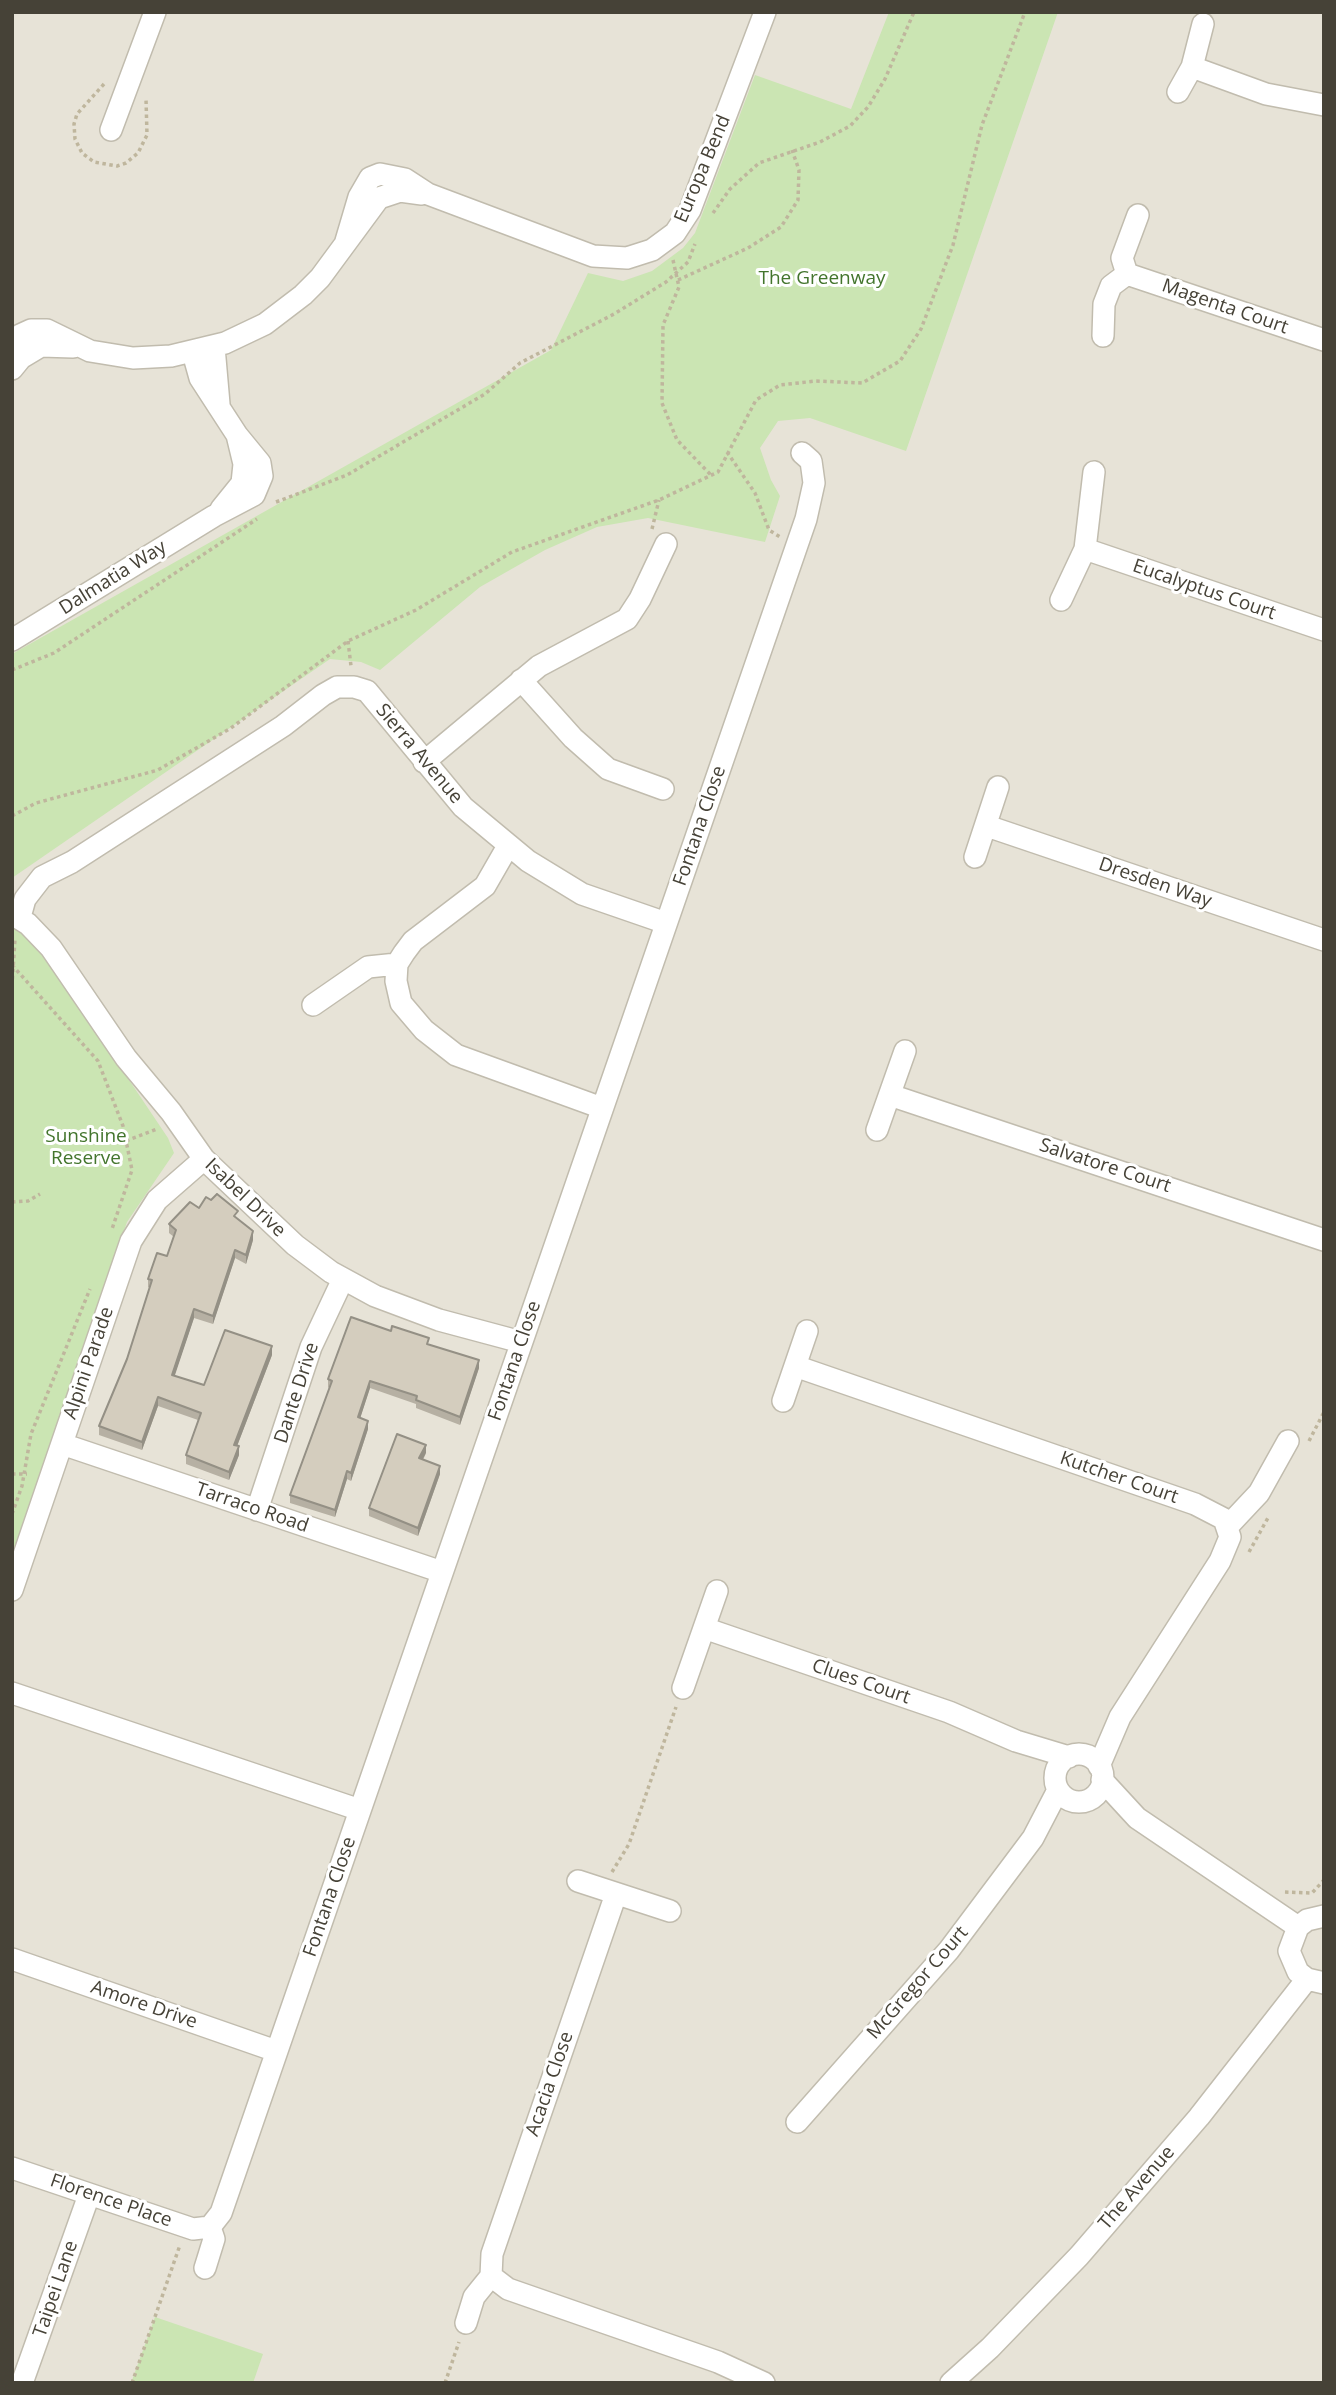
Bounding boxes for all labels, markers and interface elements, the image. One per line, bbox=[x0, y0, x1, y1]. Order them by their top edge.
street label: Europa Bend bbox=[670, 112, 736, 226]
park label: The Greenway bbox=[758, 268, 886, 290]
street label: Magenta Court bbox=[1159, 275, 1291, 339]
street label: Dalmatia Way bbox=[55, 536, 171, 620]
street label: Eucalyptus Court bbox=[1129, 555, 1279, 625]
street label: Sierra Avenue bbox=[371, 700, 467, 808]
street label: Fontana Close bbox=[669, 763, 731, 889]
street label: Dresden Way bbox=[1096, 853, 1214, 913]
park label: Sunshine Reserve bbox=[45, 1126, 127, 1170]
street label: Salvatore Court bbox=[1036, 1134, 1174, 1198]
street label: Isabel Drive bbox=[200, 1154, 290, 1242]
street label: Fontana Close bbox=[484, 1298, 546, 1424]
street label: Alpini Parade bbox=[59, 1304, 119, 1422]
street label: Dante Drive bbox=[270, 1340, 324, 1446]
street label: Kutcher Court bbox=[1057, 1447, 1181, 1509]
street label: Tarraco Road bbox=[193, 1478, 311, 1538]
street label: Clues Court bbox=[809, 1655, 913, 1709]
street label: Fontana Close bbox=[299, 1834, 361, 1960]
street label: McGregor Court bbox=[863, 1922, 973, 2044]
street label: Amore Drive bbox=[88, 1976, 200, 2034]
street label: Acacia Close bbox=[521, 2029, 579, 2139]
street label: The Avenue bbox=[1094, 2141, 1180, 2235]
street label: Florence Place bbox=[47, 2169, 175, 2233]
street label: Taipei Lane bbox=[29, 2238, 83, 2340]

